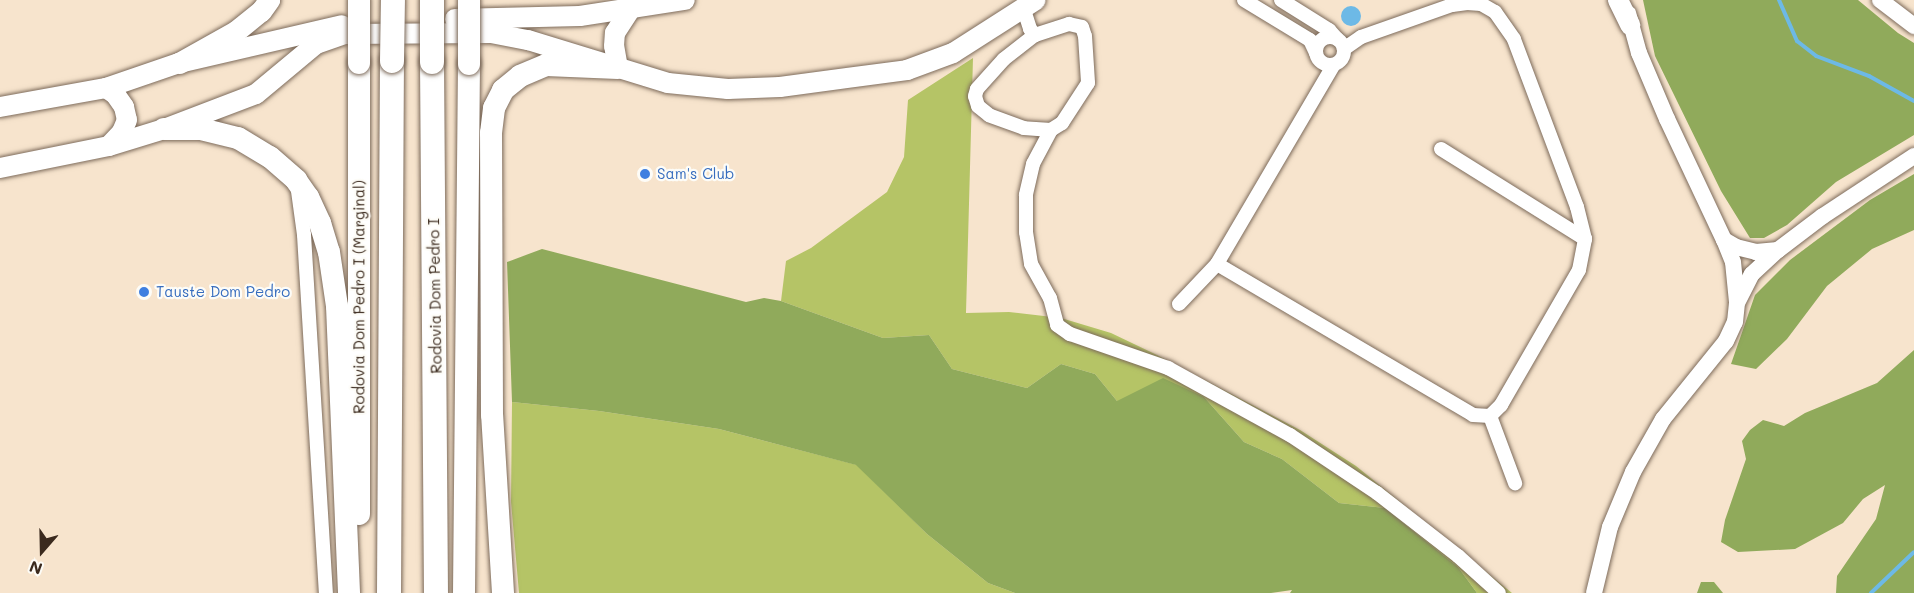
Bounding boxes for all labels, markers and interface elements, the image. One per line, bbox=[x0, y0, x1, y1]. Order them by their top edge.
place label: Sam's Club bbox=[657, 165, 734, 183]
marker: Sam's Club bbox=[638, 167, 652, 181]
street label: Rodovia Dom Pedro I (Marginal) bbox=[350, 180, 368, 414]
street label: Rodovia Dom Pedro I bbox=[425, 218, 445, 374]
place label: Tauste Dom Pedro bbox=[156, 283, 290, 301]
marker: Tauste Dom Pedro bbox=[137, 285, 151, 299]
north arrow bbox=[12, 521, 72, 581]
text: N bbox=[26, 556, 45, 580]

